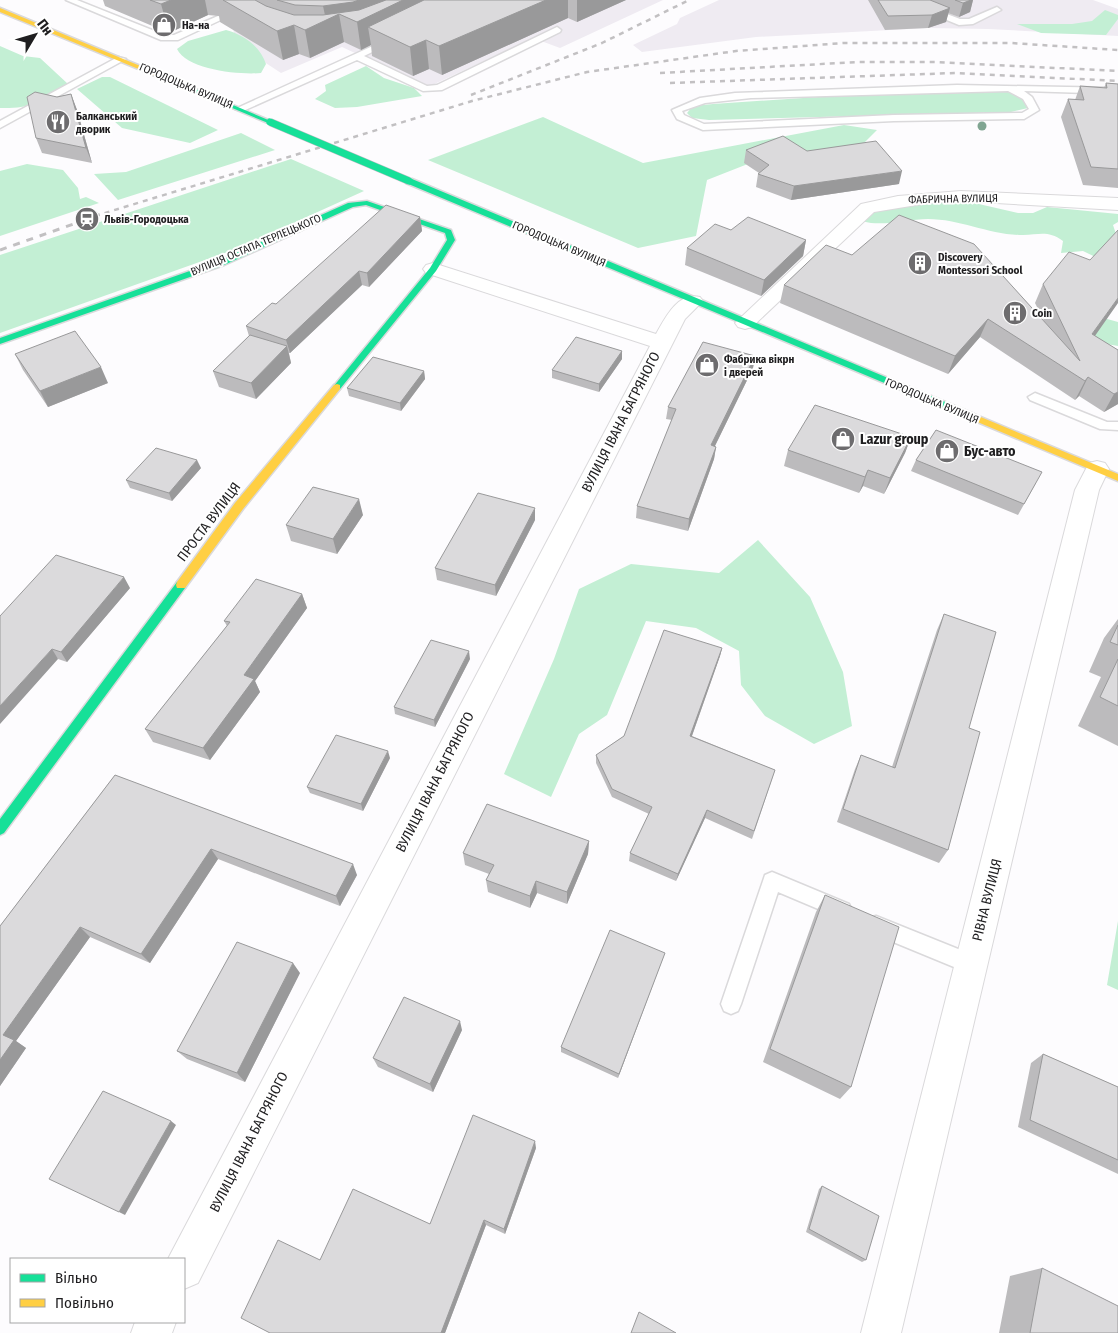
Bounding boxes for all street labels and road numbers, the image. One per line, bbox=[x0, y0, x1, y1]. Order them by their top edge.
street label: ГОРОДОЦЬКА ВУЛИЦЯ bbox=[137, 60, 235, 112]
street label: ФАБРИЧНА ВУЛИЦЯ bbox=[908, 192, 998, 206]
street label: ВУЛИЦЯ ОСТАПА ТЕРЛЕЦЬКОГО bbox=[189, 212, 323, 278]
street label: ГОРОДОЦЬКА ВУЛИЦЯ bbox=[510, 218, 608, 270]
street label: ВУЛИЦЯ ІВАНА БАГРЯНОГО bbox=[578, 349, 664, 495]
street label: ГОРОДОЦЬКА ВУЛИЦЯ bbox=[883, 375, 981, 427]
street label: ПРОСТА ВУЛИЦЯ bbox=[174, 479, 244, 565]
street label: ВУЛИЦЯ ІВАНА БАГРЯНОГО bbox=[392, 709, 478, 855]
street label: РІВНА ВУЛИЦЯ bbox=[969, 857, 1005, 943]
street label: ВУЛИЦЯ ІВАНА БАГРЯНОГО bbox=[206, 1069, 292, 1215]

